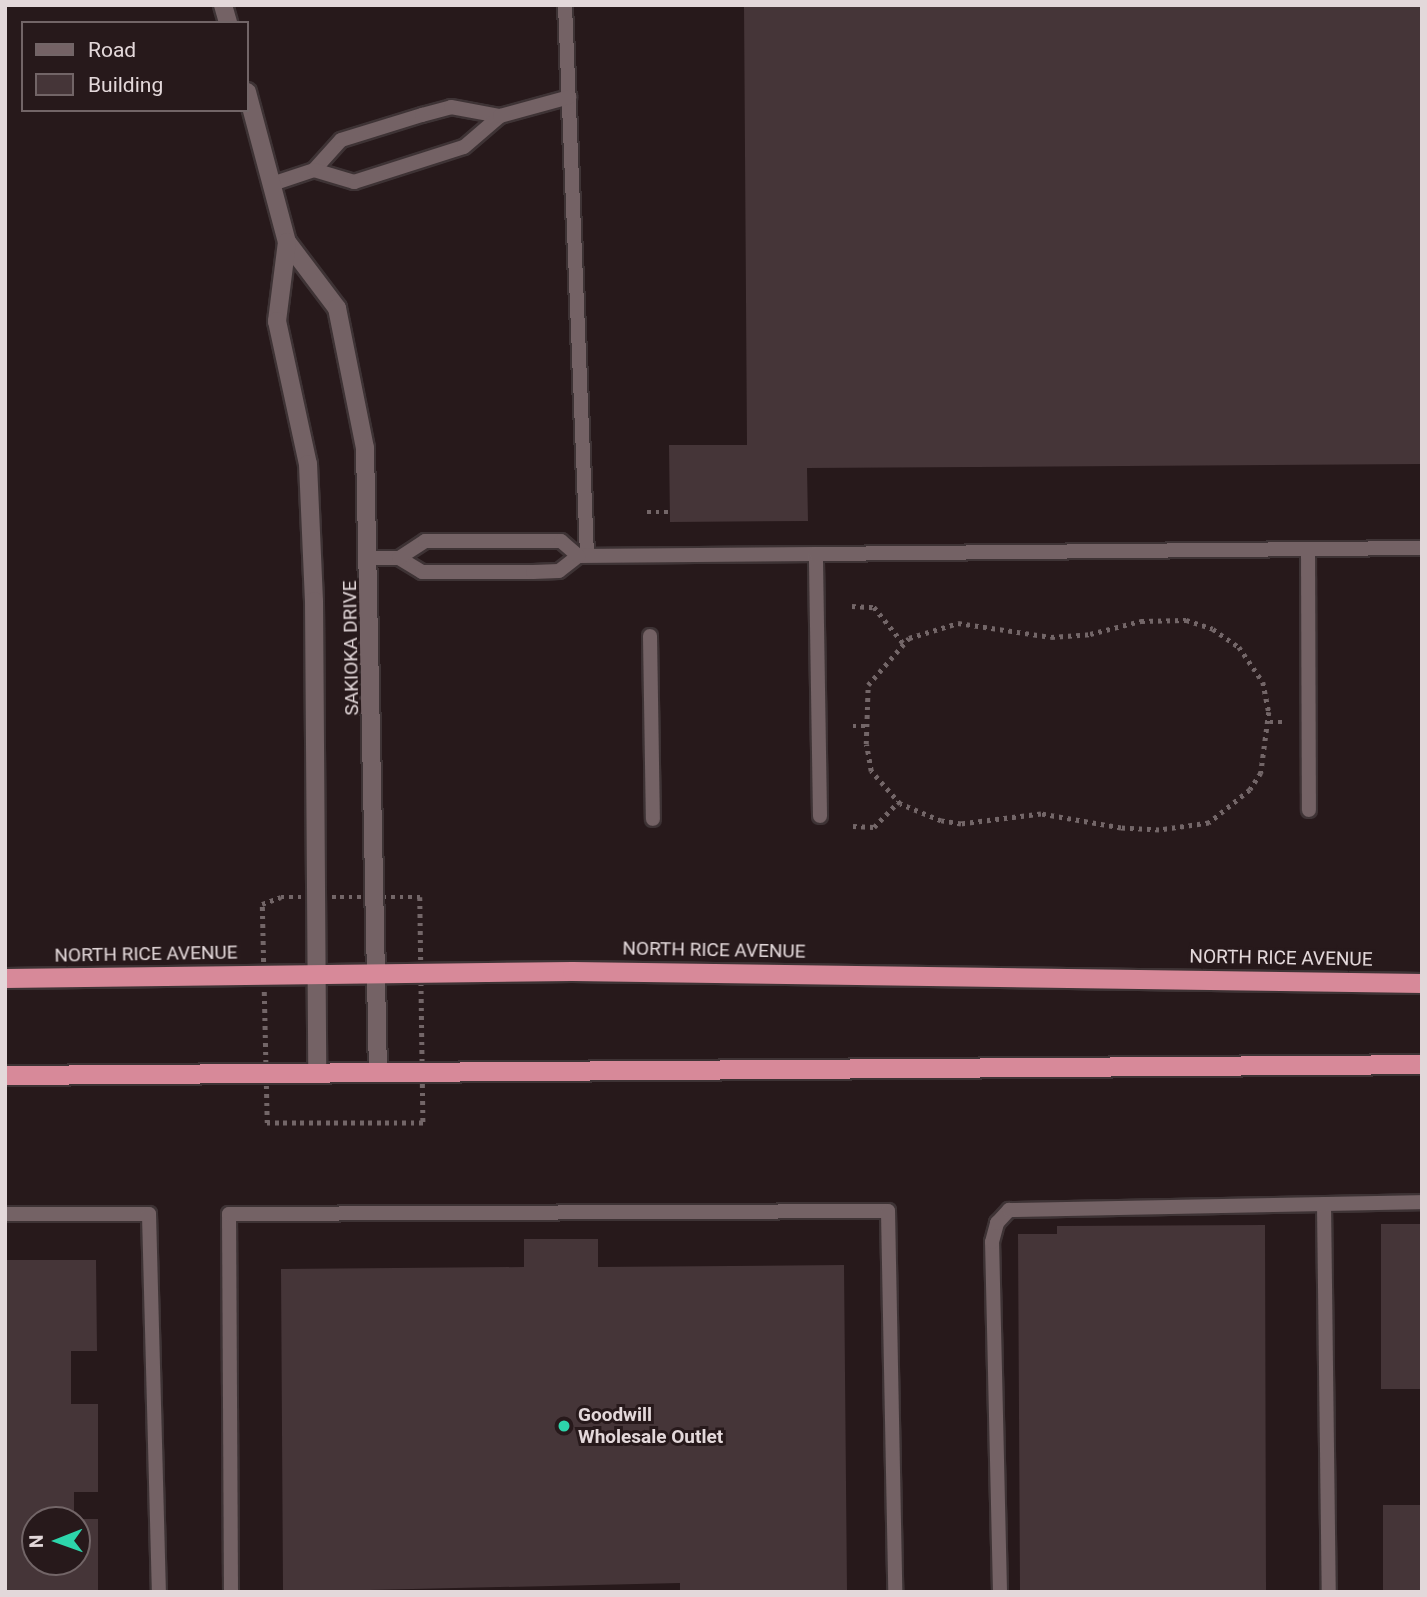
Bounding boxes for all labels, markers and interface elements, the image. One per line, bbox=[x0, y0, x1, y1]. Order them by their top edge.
legend bbox=[21, 21, 248, 112]
text: Road bbox=[88, 38, 136, 62]
text: Building bbox=[88, 73, 163, 97]
street label: SAKIOKA DRIVE bbox=[338, 580, 364, 716]
street label: NORTH RICE AVENUE bbox=[622, 937, 806, 963]
street label: NORTH RICE AVENUE bbox=[54, 941, 238, 967]
street label: NORTH RICE AVENUE bbox=[1189, 945, 1373, 971]
place label: Goodwill Wholesale Outlet bbox=[578, 1404, 723, 1448]
marker: Goodwill Wholesale Outlet bbox=[556, 1418, 572, 1434]
north arrow bbox=[21, 1506, 91, 1576]
text: N bbox=[25, 1534, 48, 1548]

